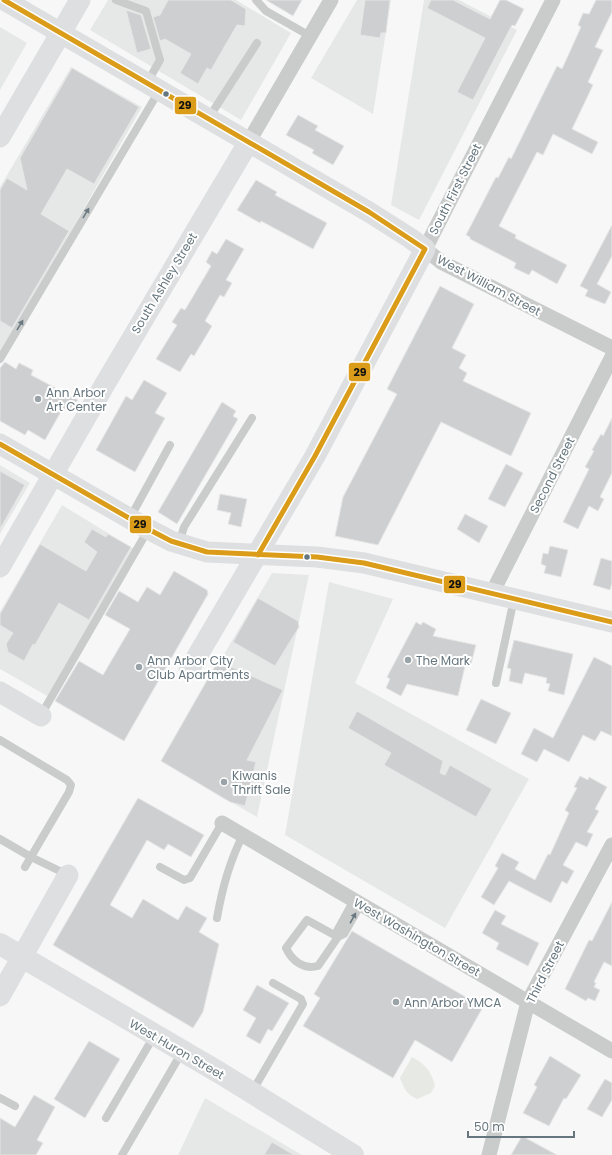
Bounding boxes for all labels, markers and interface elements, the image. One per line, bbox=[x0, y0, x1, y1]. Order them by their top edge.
unlabelled marker bbox=[161, 89, 171, 99]
line badge: 29 bbox=[174, 96, 197, 115]
text: 29 bbox=[178, 97, 192, 113]
street label: South First Street bbox=[425, 141, 485, 237]
one-way arrow bbox=[83, 207, 90, 219]
street label: South Ashley Street bbox=[127, 229, 201, 337]
street label: West William Street bbox=[434, 250, 544, 320]
one-way arrow bbox=[16, 319, 23, 331]
line badge: 29 bbox=[348, 362, 371, 382]
text: 29 bbox=[353, 364, 367, 380]
place label: Ann Arbor Art Center bbox=[46, 384, 107, 415]
marker: Ann Arbor Art Center bbox=[33, 394, 43, 404]
street label: Second Street bbox=[525, 434, 579, 516]
line badge: 29 bbox=[129, 515, 152, 534]
text: 29 bbox=[133, 516, 147, 532]
unlabelled marker bbox=[302, 552, 312, 562]
line badge: 29 bbox=[443, 575, 466, 594]
text: 29 bbox=[448, 576, 462, 592]
place label: Ann Arbor City Club Apartments bbox=[147, 652, 249, 683]
place label: The Mark bbox=[416, 652, 471, 669]
marker: The Mark bbox=[403, 655, 413, 665]
marker: Ann Arbor City Club Apartments bbox=[134, 662, 144, 672]
place label: Kiwanis Thrift Sale bbox=[232, 767, 291, 798]
marker: Kiwanis Thrift Sale bbox=[219, 777, 229, 787]
street label: West Washington Street bbox=[351, 894, 483, 980]
one-way arrow bbox=[350, 912, 356, 924]
street label: Third Street bbox=[522, 938, 568, 1006]
place label: Ann Arbor YMCA bbox=[404, 994, 501, 1011]
marker: Ann Arbor YMCA bbox=[391, 997, 401, 1007]
street label: West Huron Street bbox=[126, 1015, 228, 1083]
scale bar bbox=[468, 1113, 574, 1139]
text: 50 m bbox=[474, 1118, 505, 1135]

